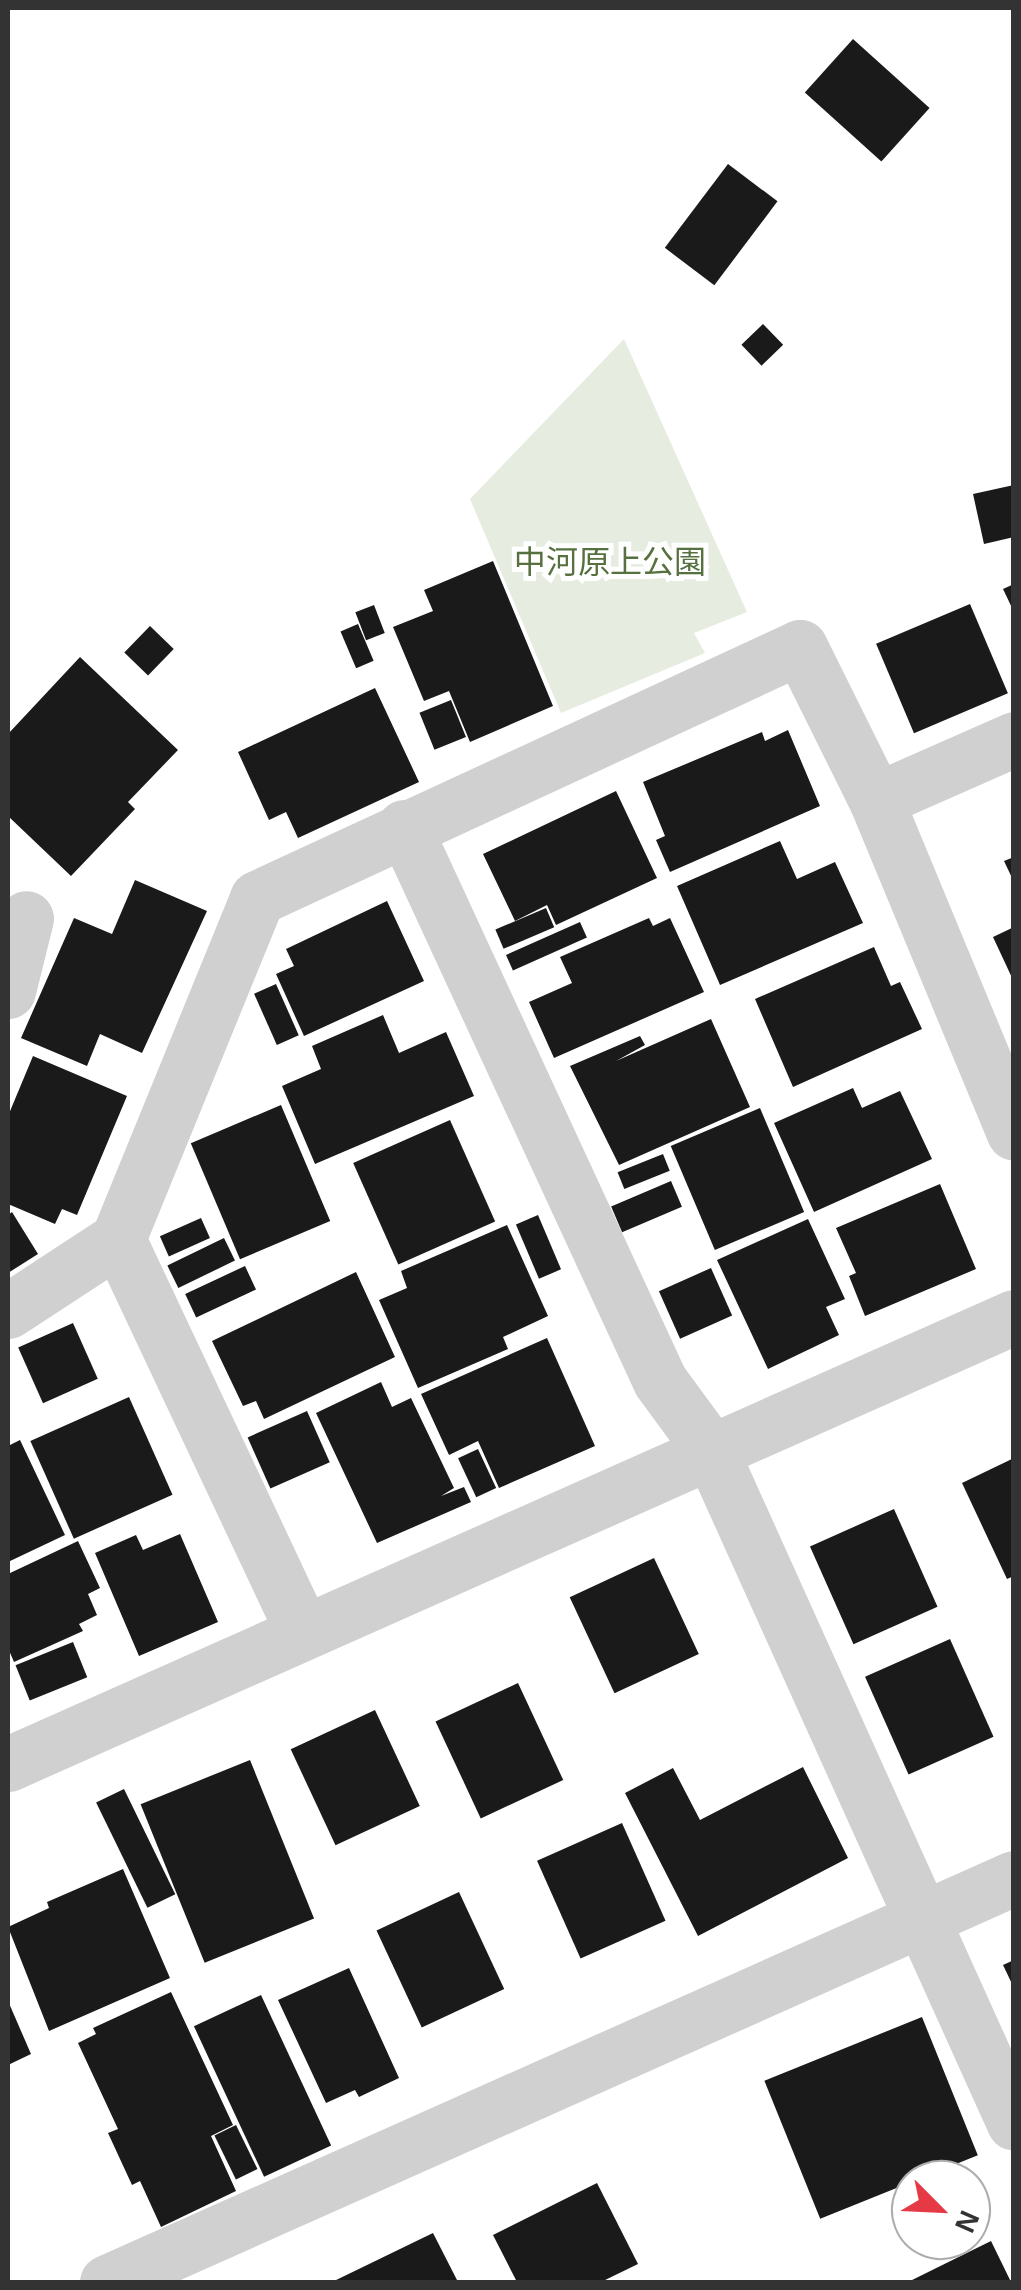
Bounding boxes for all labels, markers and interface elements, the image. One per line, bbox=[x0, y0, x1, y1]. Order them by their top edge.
park label: 中河原上公園 bbox=[514, 543, 706, 581]
north arrow bbox=[891, 2160, 991, 2260]
text: N bbox=[949, 2206, 985, 2237]

